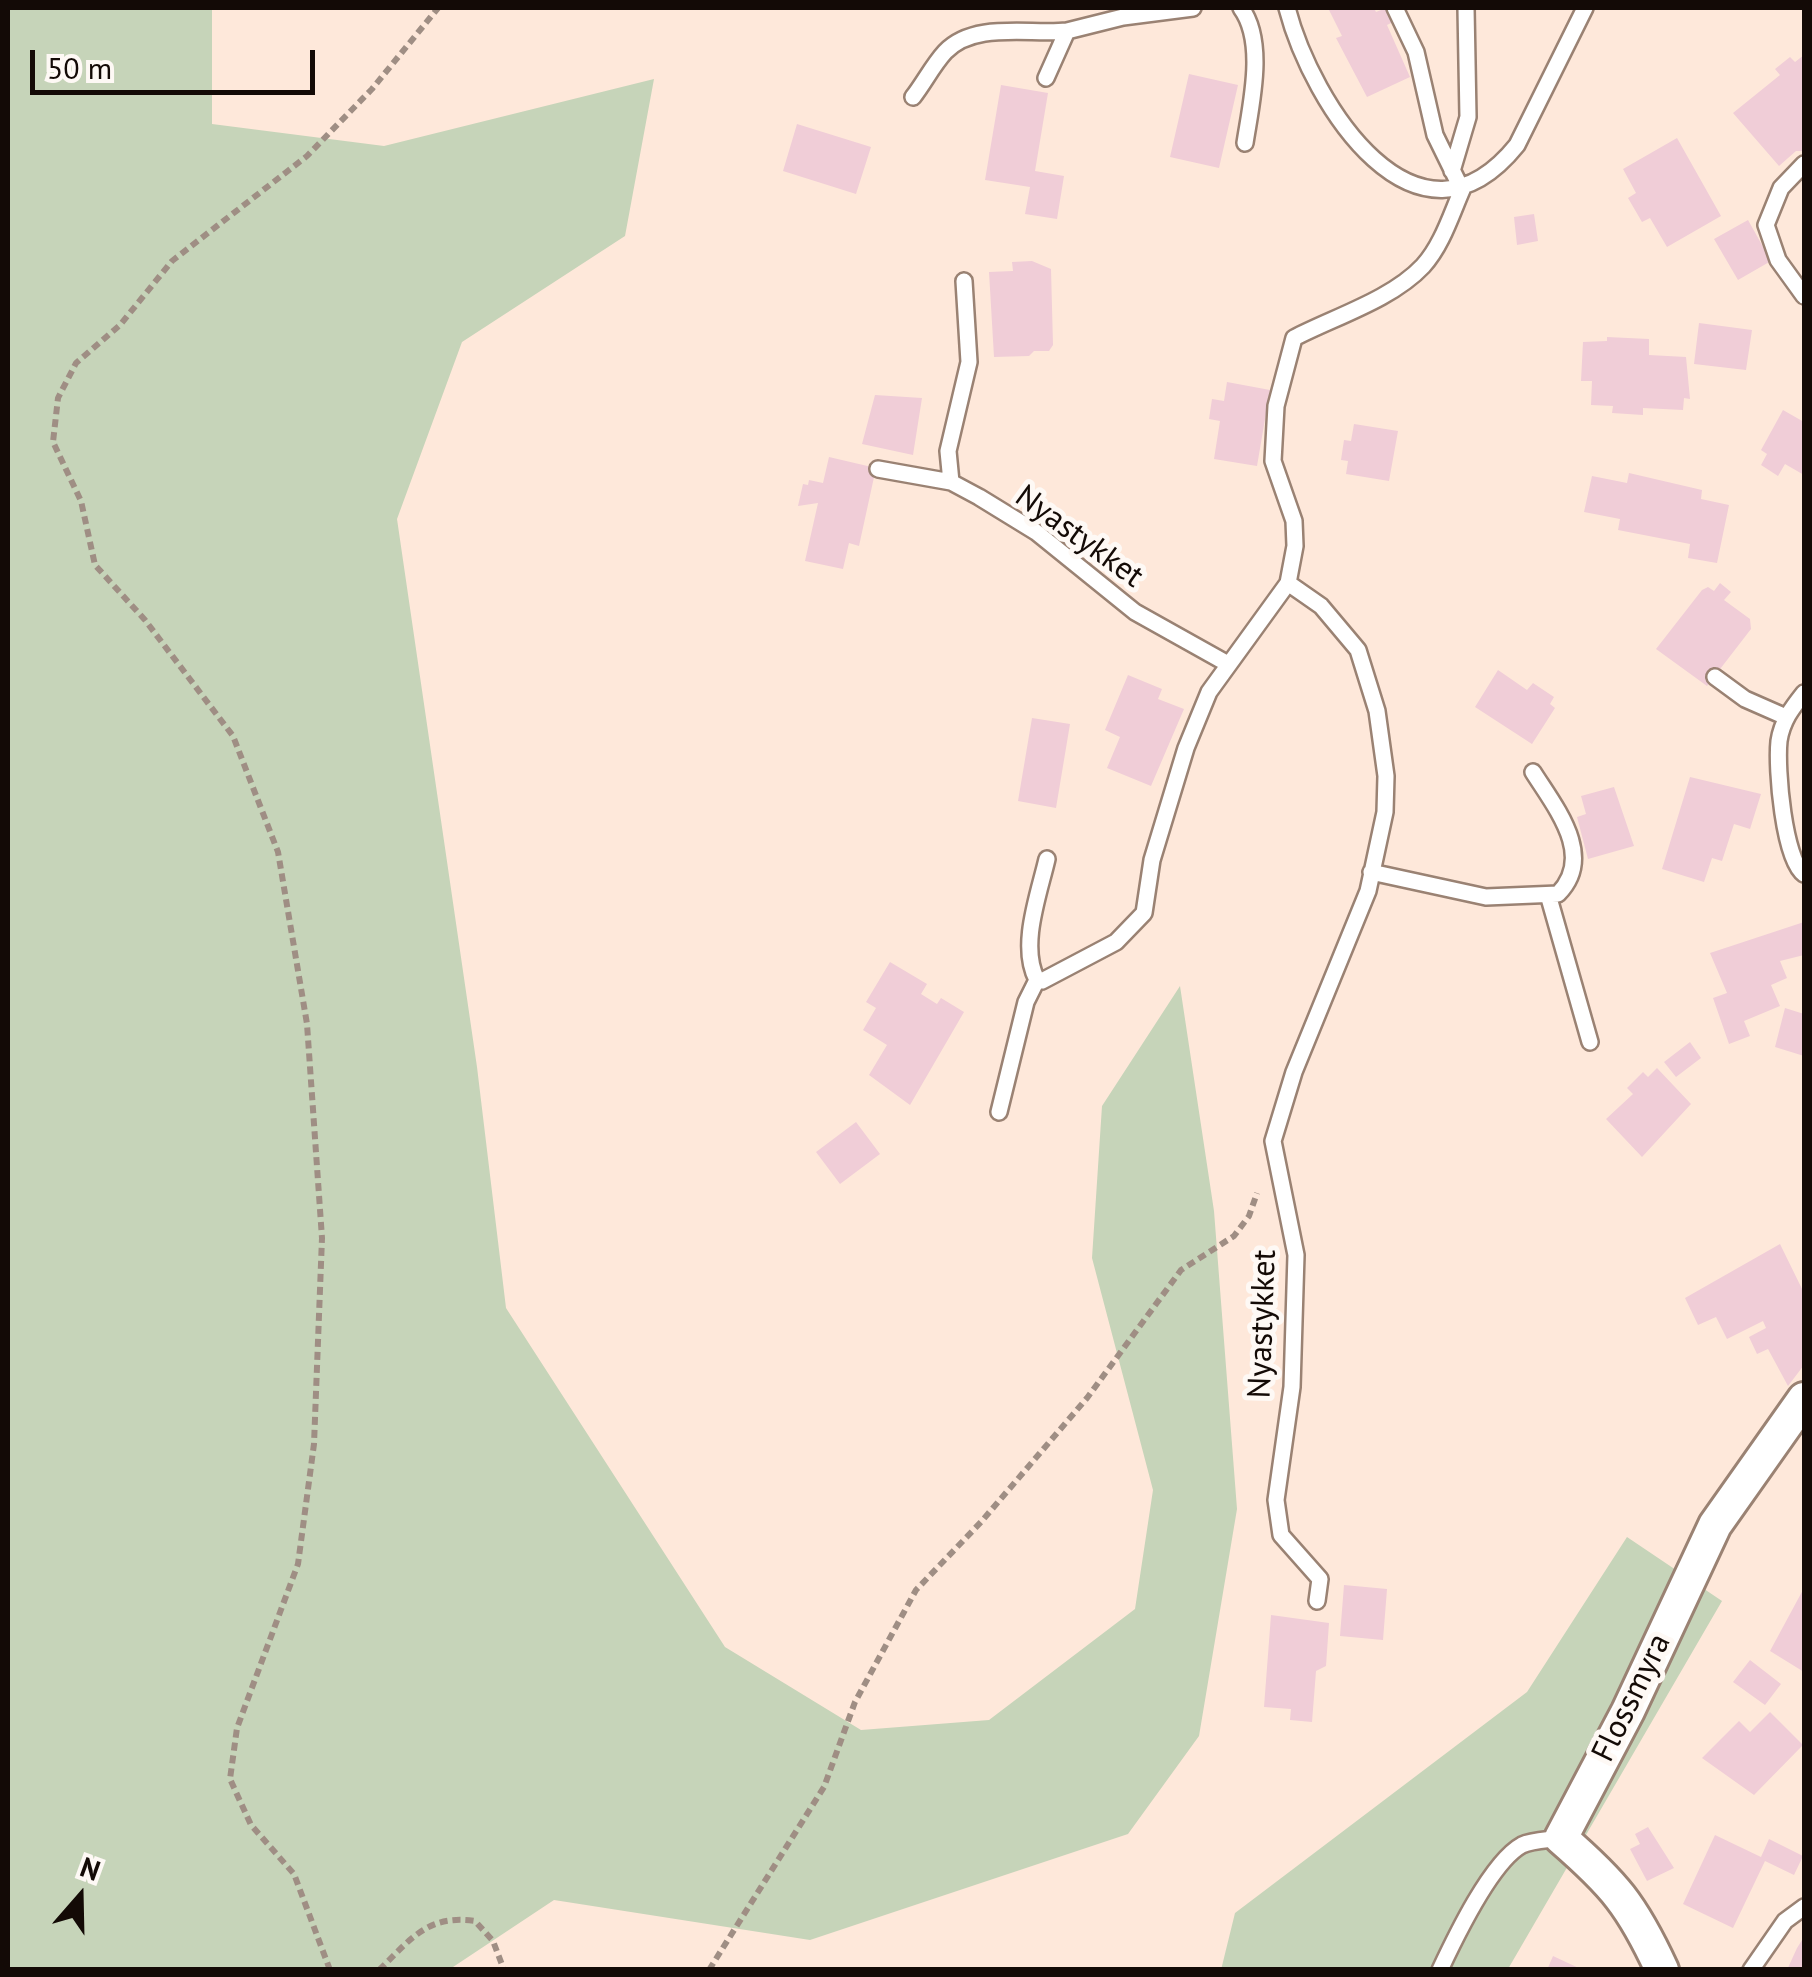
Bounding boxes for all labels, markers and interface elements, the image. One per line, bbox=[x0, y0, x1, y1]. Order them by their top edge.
scale bar bbox=[35, 30, 320, 92]
text: 50 m bbox=[47, 48, 112, 87]
street label: Nyastykket bbox=[1007, 478, 1151, 596]
street label: Nyastykket bbox=[1241, 1249, 1285, 1399]
street label: Flossmyra bbox=[1585, 1628, 1679, 1768]
north arrow bbox=[30, 1847, 130, 1947]
text: N bbox=[75, 1848, 105, 1889]

